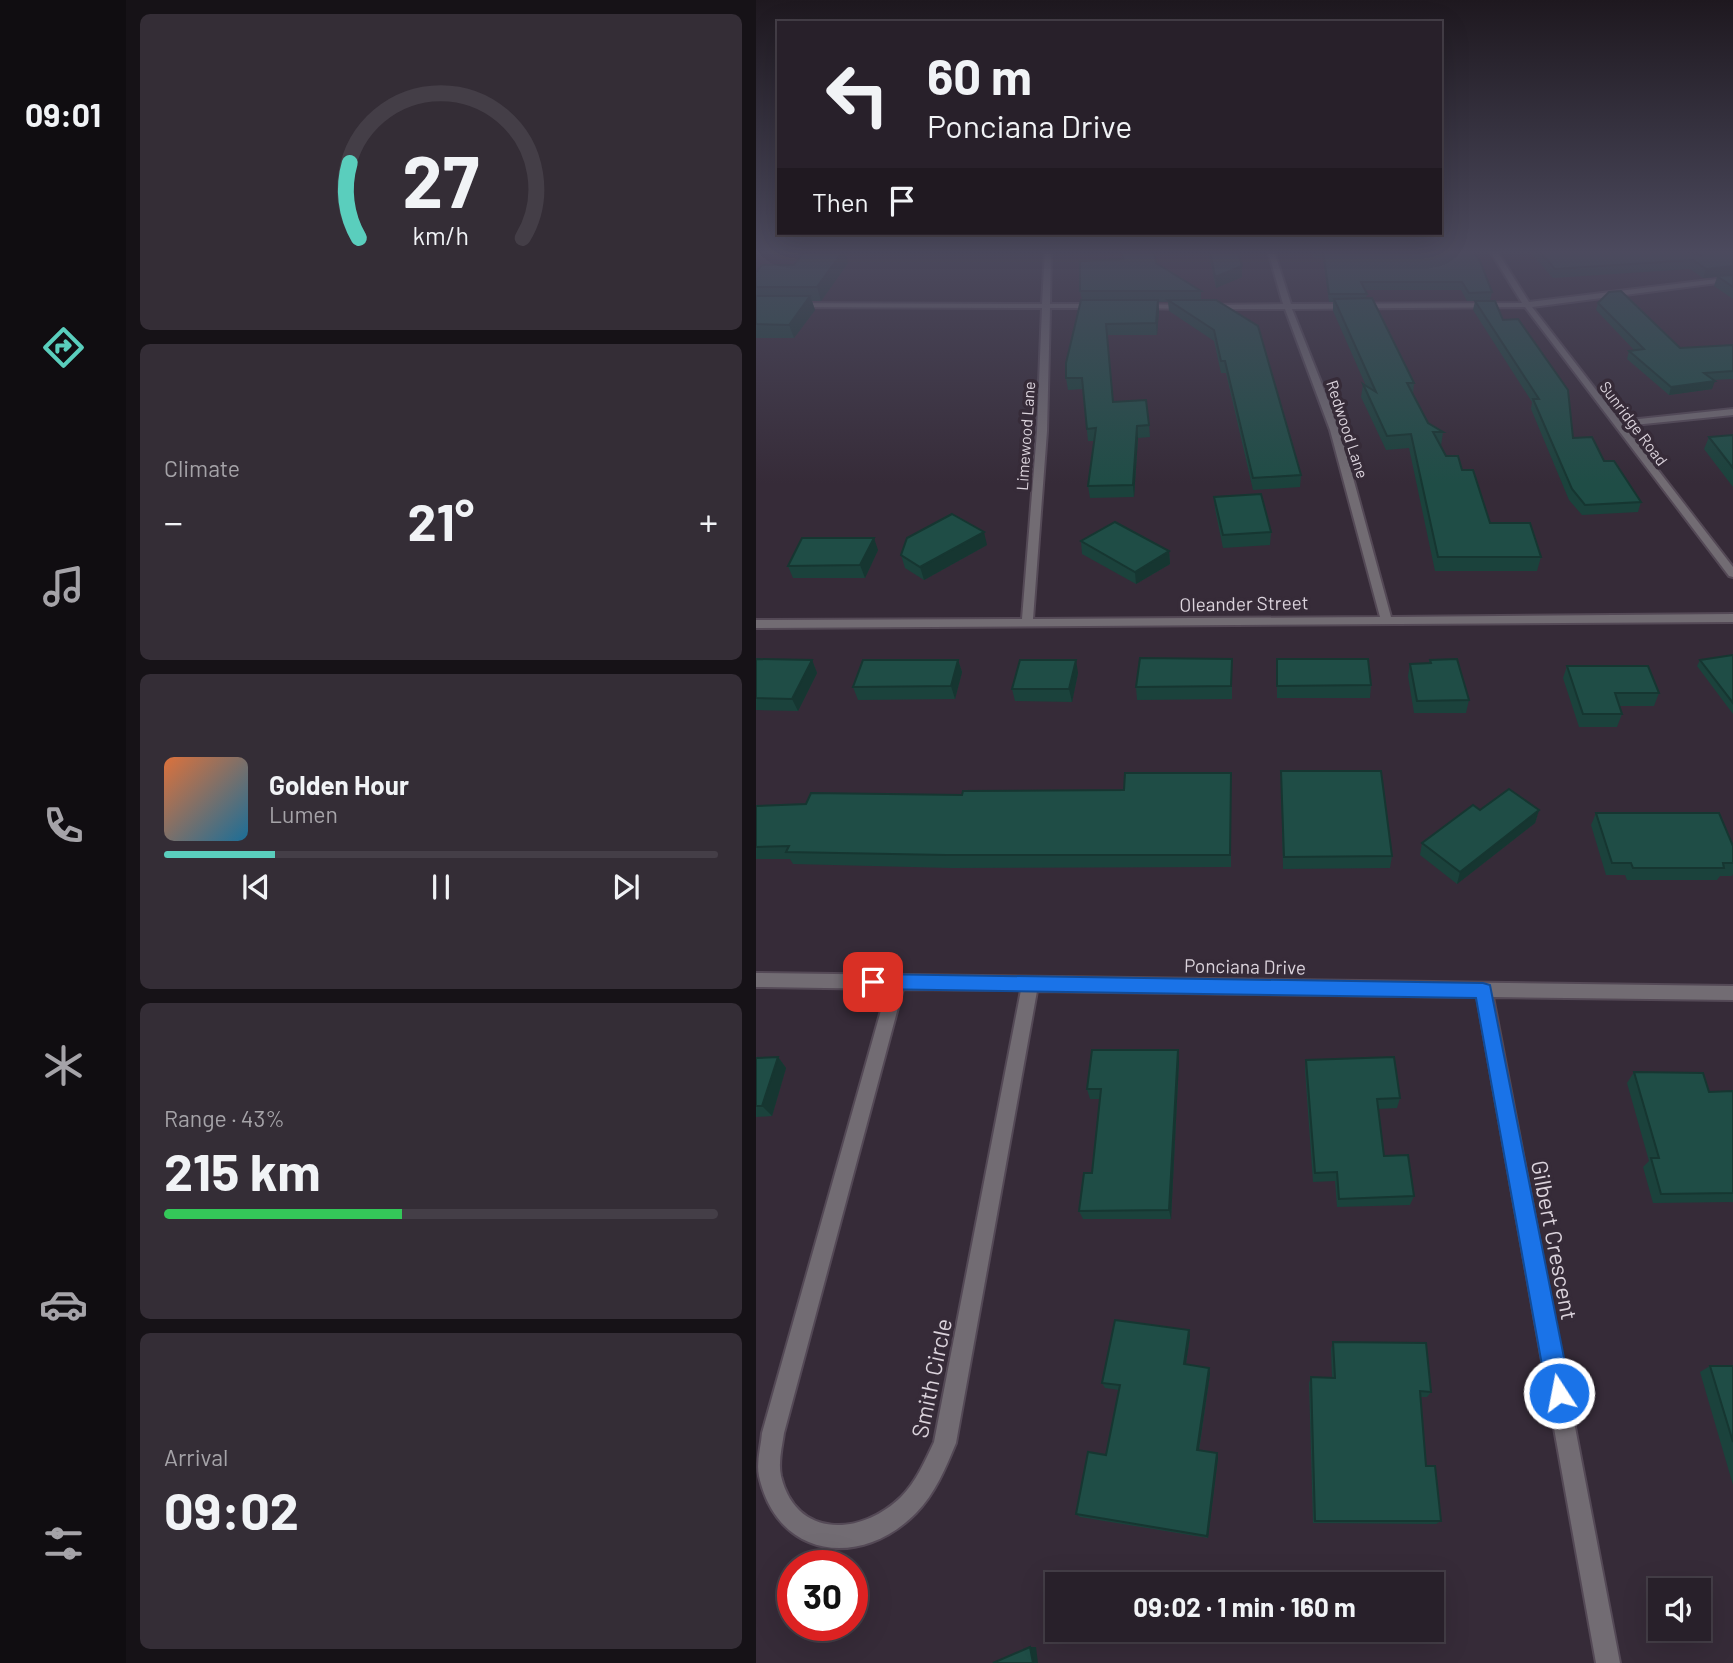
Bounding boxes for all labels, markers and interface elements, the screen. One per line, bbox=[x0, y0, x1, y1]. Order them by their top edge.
text: 60 m bbox=[927, 46, 1032, 105]
icon: left bbox=[812, 49, 903, 140]
text: 09:01 bbox=[25, 95, 101, 133]
text: Ponciana Drive bbox=[927, 106, 1132, 144]
text: 27 bbox=[403, 135, 479, 223]
icon: arrive bbox=[883, 182, 921, 220]
text: Then bbox=[812, 186, 869, 217]
text: km/h bbox=[413, 220, 469, 250]
icon: directions bbox=[39, 323, 88, 372]
street label: Sunridge Road bbox=[1596, 377, 1672, 469]
street label: Redwood Lane bbox=[1323, 378, 1373, 480]
street label: Limewood Lane bbox=[1012, 381, 1038, 491]
text: Climate bbox=[164, 454, 240, 482]
text: 21° bbox=[408, 489, 474, 551]
text: − bbox=[164, 498, 183, 544]
text: + bbox=[699, 498, 718, 544]
icon: music bbox=[39, 562, 88, 611]
street label: Oleander Street bbox=[1179, 590, 1309, 616]
text: Golden Hour bbox=[269, 769, 409, 800]
text: Lumen bbox=[269, 800, 338, 828]
icon: phone bbox=[39, 801, 88, 850]
icon: previous bbox=[237, 868, 275, 906]
icon: pause bbox=[422, 868, 460, 906]
icon: next bbox=[607, 868, 645, 906]
pin bbox=[843, 952, 903, 1012]
street label: Ponciana Drive bbox=[1184, 953, 1306, 979]
icon: arrive bbox=[854, 963, 892, 1001]
icon: climate bbox=[39, 1041, 88, 1090]
text: Range · 43% bbox=[164, 1104, 285, 1132]
text: 215 km bbox=[164, 1139, 321, 1201]
street label: Gilbert Crescent bbox=[1526, 1158, 1584, 1322]
icon: car bbox=[39, 1280, 88, 1329]
street label: Smith Circle bbox=[905, 1316, 957, 1440]
position arrow bbox=[1522, 1356, 1596, 1430]
text: Arrival bbox=[164, 1443, 228, 1471]
text: 09:02 bbox=[164, 1478, 299, 1540]
icon: filters bbox=[39, 1519, 88, 1568]
speed limit sign: 30 bbox=[777, 1550, 868, 1641]
map controls bbox=[1648, 1578, 1711, 1641]
button: sound bbox=[1648, 1578, 1711, 1641]
text: 09:02 · 1 min · 160 m bbox=[1133, 1591, 1356, 1622]

